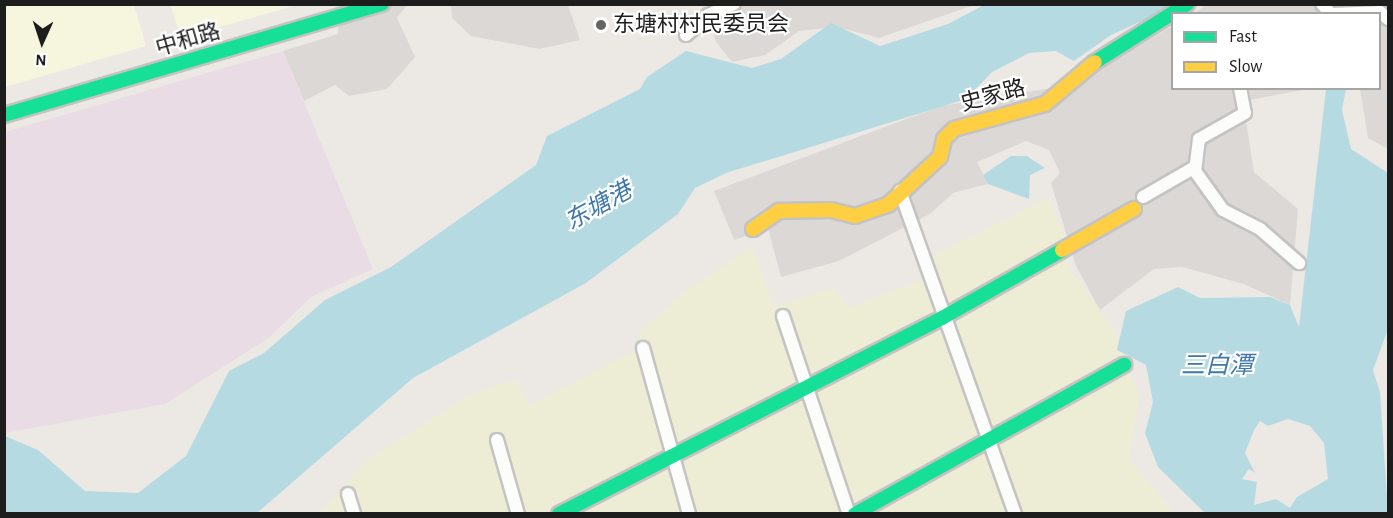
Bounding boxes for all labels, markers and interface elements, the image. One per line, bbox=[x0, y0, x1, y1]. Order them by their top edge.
north arrow bbox=[12, 12, 72, 72]
place label: 东塘村村民委员会 bbox=[613, 12, 789, 38]
legend bbox=[1171, 12, 1381, 90]
street label: 中和路 bbox=[153, 18, 223, 62]
marker: 东塘村村民委员会 bbox=[594, 18, 608, 32]
text: Fast bbox=[1229, 28, 1257, 46]
text: N bbox=[35, 52, 47, 68]
text: Slow bbox=[1229, 58, 1262, 76]
street label: 史家路 bbox=[958, 75, 1028, 117]
water label: 东塘港 bbox=[561, 177, 637, 237]
water label: 三白潭 bbox=[1181, 353, 1253, 381]

